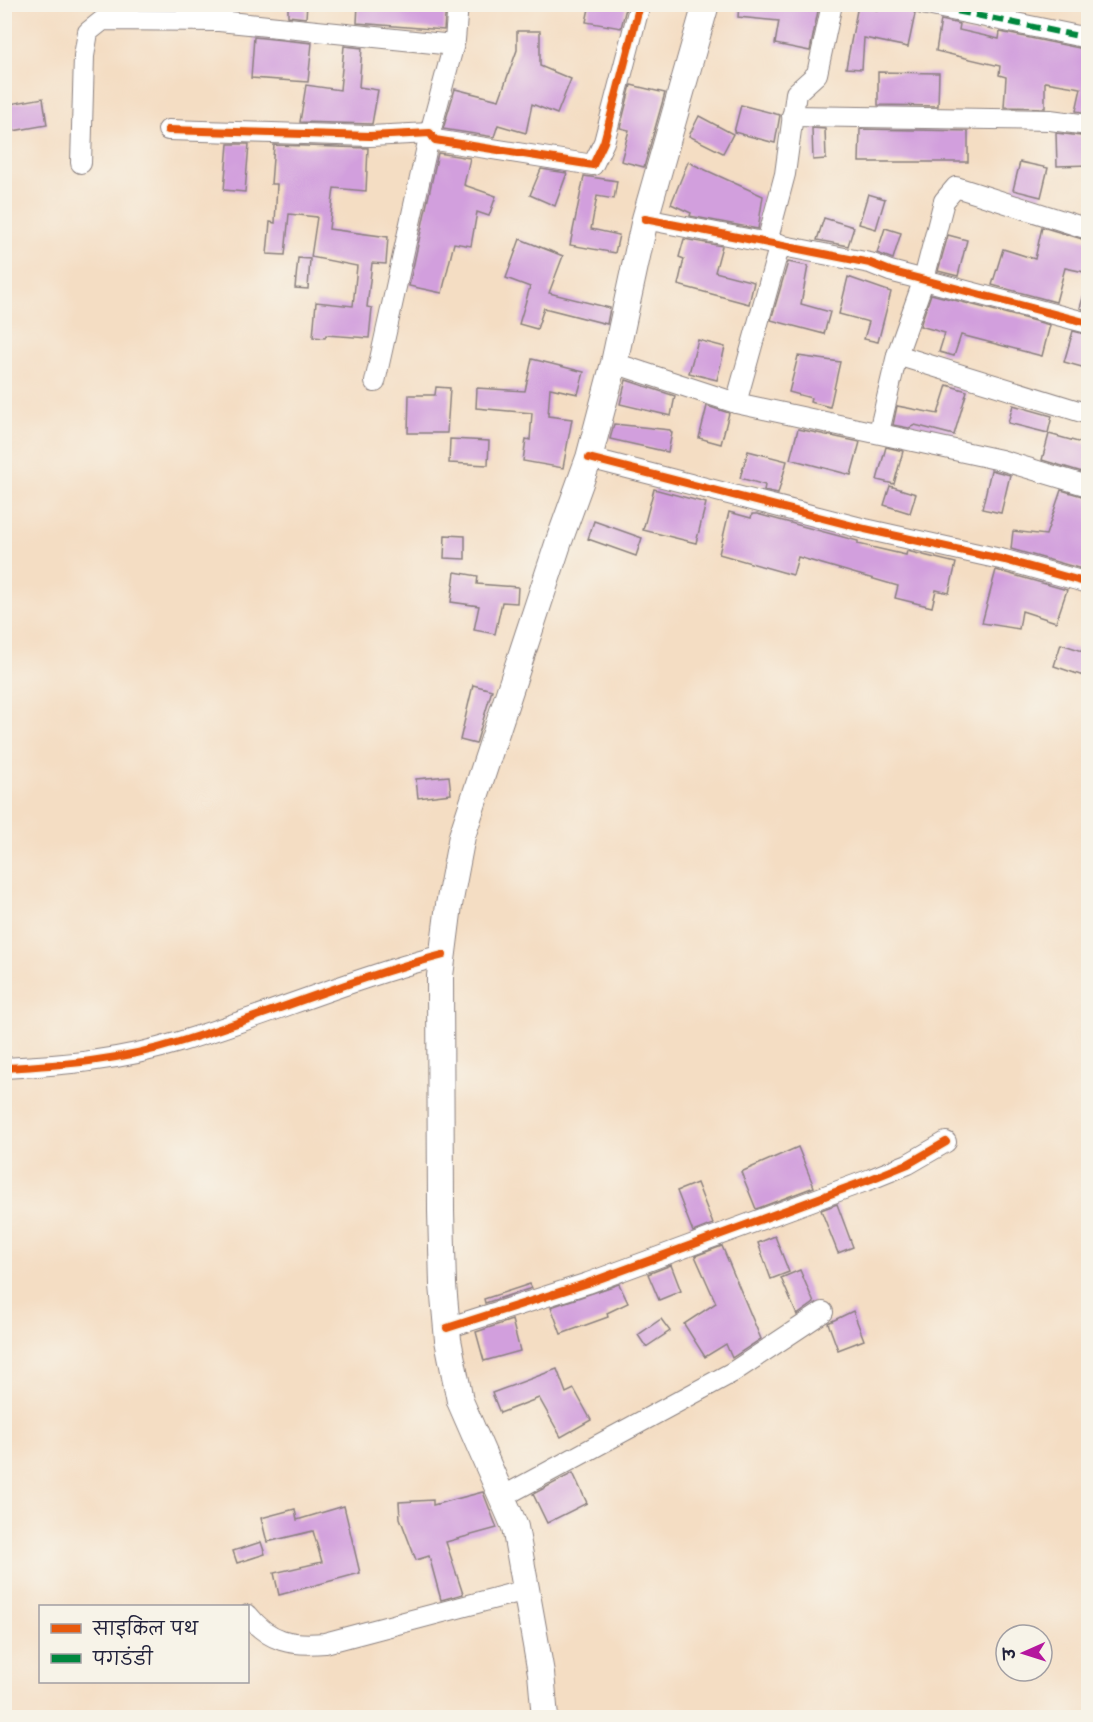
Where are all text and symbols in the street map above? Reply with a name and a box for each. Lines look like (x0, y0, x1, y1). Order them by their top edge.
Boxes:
legend (39, 1605, 249, 1683)
text: साइकिल पथ (92, 1615, 199, 1641)
north arrow (994, 1623, 1054, 1683)
text: पगडंडी (92, 1645, 153, 1671)
text: उ (999, 1647, 1020, 1662)

